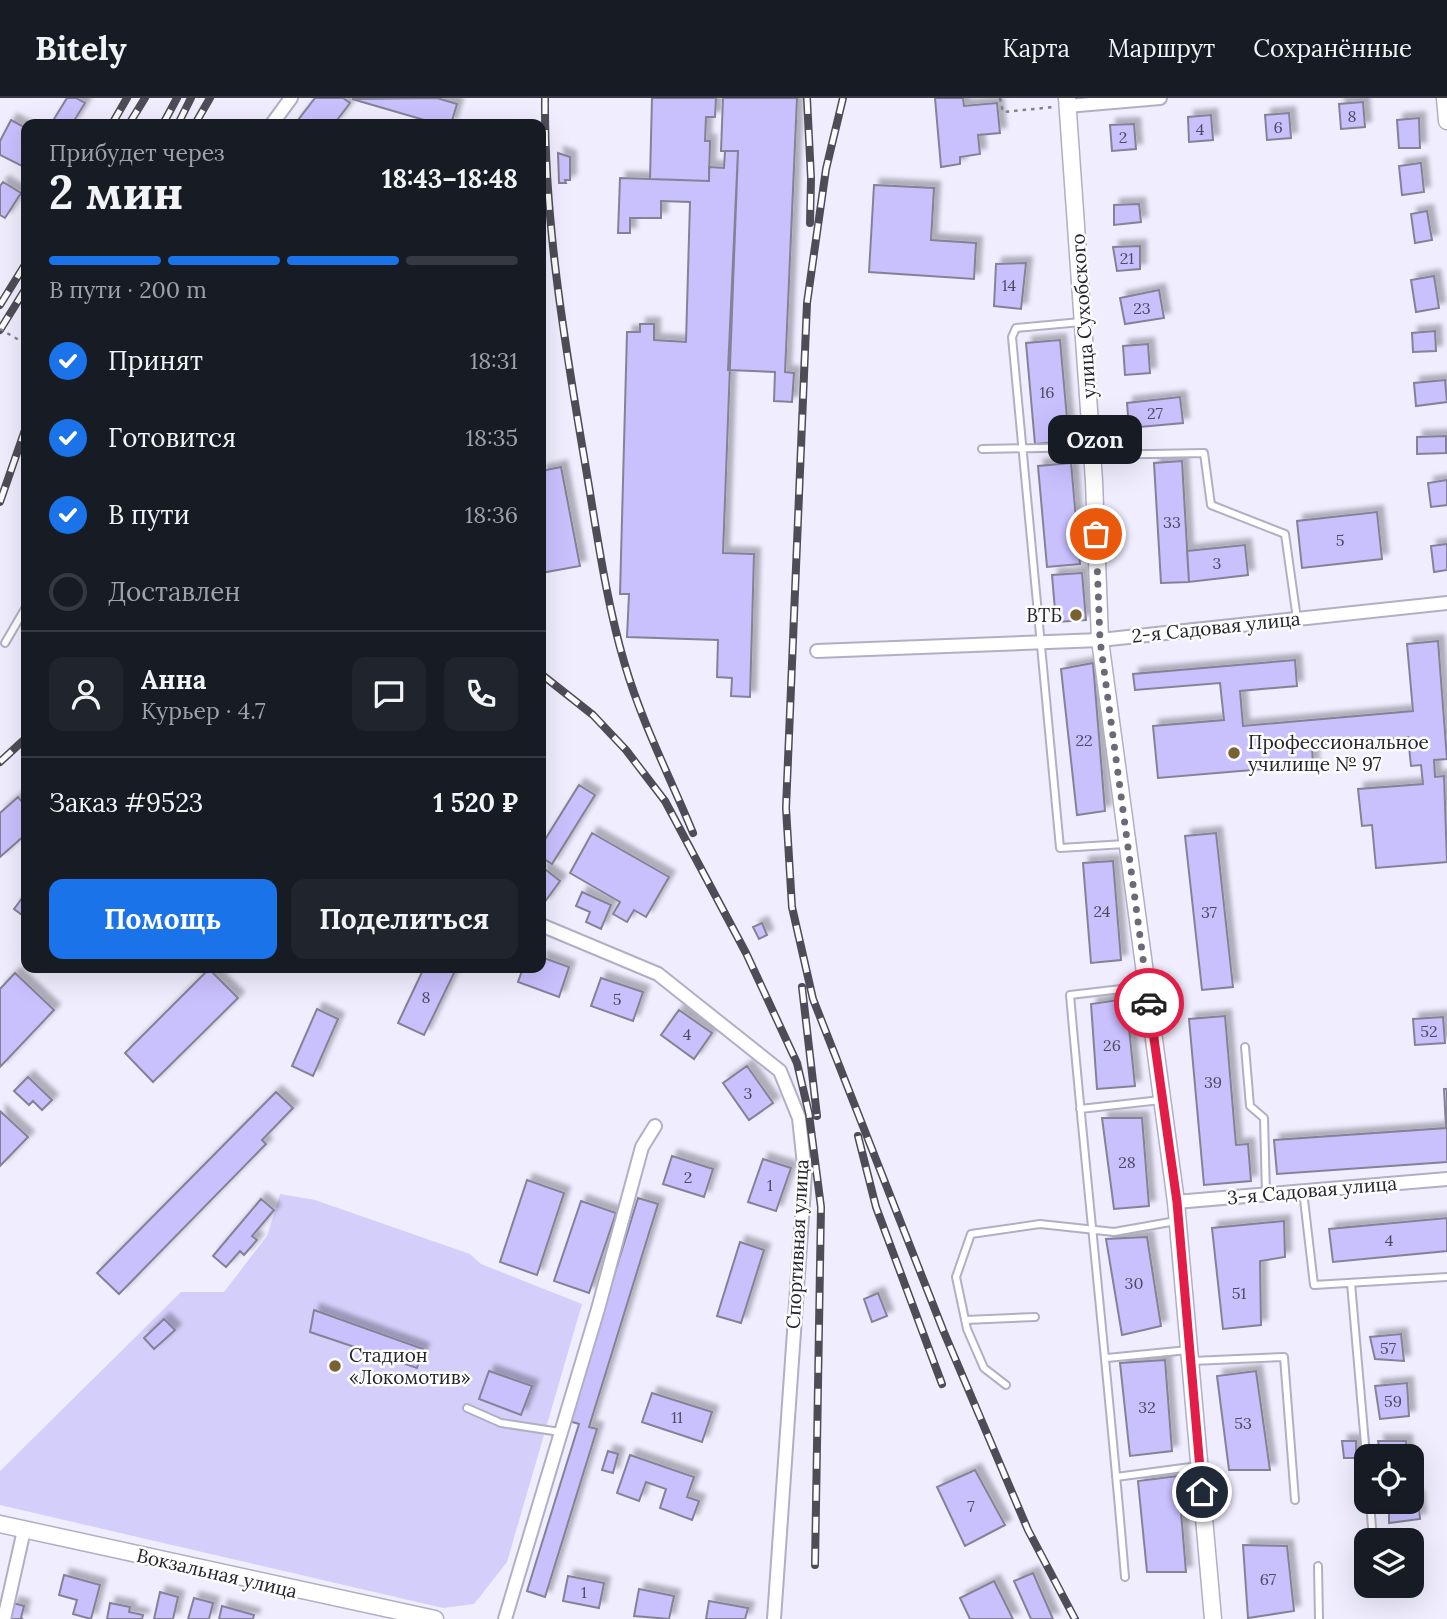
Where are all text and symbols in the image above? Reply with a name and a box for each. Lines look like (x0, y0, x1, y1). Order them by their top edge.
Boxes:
text: Bitely (35, 27, 127, 69)
text: Карта (1002, 33, 1070, 64)
text: Маршрут (1108, 33, 1215, 64)
text: Сохранённые (1253, 33, 1412, 64)
house number: 8 (1348, 106, 1357, 126)
house number: 6 (1273, 117, 1283, 137)
house number: 4 (1196, 119, 1205, 139)
house number: 2 (1119, 127, 1127, 147)
text: Прибудет через (49, 138, 225, 167)
text: 18:43–18:48 (382, 162, 518, 195)
text: 2 мин (49, 163, 183, 222)
street label: улица Сухобского (1065, 233, 1101, 399)
house number: 21 (1120, 248, 1134, 268)
text: В пути · 200 m (49, 275, 207, 304)
house number: 14 (1002, 275, 1017, 295)
house number: 23 (1133, 298, 1151, 318)
icon: check (49, 342, 87, 380)
text: Принят (108, 344, 203, 377)
text: 18:31 (470, 346, 518, 375)
house number: 16 (1039, 382, 1055, 402)
house number: 27 (1147, 403, 1164, 423)
callout: Ozon (1049, 415, 1143, 464)
icon: check (49, 419, 87, 457)
text: Готовится (108, 421, 236, 454)
text: 18:35 (466, 423, 518, 452)
text: Ozon (1066, 425, 1124, 454)
icon: check (49, 496, 87, 534)
text: В пути (108, 498, 190, 531)
text: 18:36 (465, 500, 518, 529)
pin (1066, 504, 1126, 564)
house number: 33 (1163, 512, 1181, 532)
icon: bag (1077, 515, 1115, 553)
house number: 5 (1336, 530, 1344, 550)
house number: 3 (1213, 553, 1222, 573)
text: Доставлен (108, 575, 241, 608)
place label: ВТБ (1026, 603, 1062, 627)
street label: 2-я Садовая улица (1130, 606, 1302, 648)
marker: ВТБ (1068, 607, 1084, 623)
button: person (49, 657, 123, 731)
button: chat (352, 657, 426, 731)
button: phone (444, 657, 518, 731)
text: Анна (141, 663, 207, 696)
text: Курьер · 4.7 (141, 696, 266, 725)
house number: 22 (1075, 730, 1093, 750)
place label: Профессиональное училище № 97 (1248, 730, 1429, 776)
marker: Профессиональное училище № 97 (1226, 745, 1242, 761)
text: Заказ #9523 (49, 786, 203, 819)
text: 1 520 ₽ (433, 786, 518, 819)
button: Помощь (49, 879, 277, 959)
button: Поделиться (291, 879, 518, 959)
house number: 24 (1094, 901, 1111, 921)
house number: 37 (1201, 902, 1218, 922)
courier (1114, 968, 1184, 1038)
icon: car (1130, 984, 1168, 1022)
house number: 8 (422, 987, 431, 1007)
house number: 5 (613, 989, 621, 1009)
house number: 52 (1420, 1021, 1438, 1041)
house number: 4 (683, 1024, 692, 1044)
house number: 26 (1103, 1035, 1121, 1055)
house number: 39 (1204, 1072, 1222, 1092)
house number: 3 (744, 1083, 753, 1103)
house number: 28 (1118, 1152, 1136, 1172)
street label: Спортивная улица (781, 1158, 813, 1330)
house number: 2 (684, 1167, 692, 1187)
street label: 3-я Садовая улица (1226, 1171, 1398, 1209)
house number: 1 (767, 1175, 773, 1195)
house number: 4 (1385, 1230, 1394, 1250)
house number: 30 (1125, 1273, 1143, 1293)
house number: 51 (1232, 1283, 1246, 1303)
house number: 57 (1380, 1338, 1397, 1358)
place label: Стадион «Локомотив» (349, 1343, 471, 1389)
marker: Стадион «Локомотив» (327, 1358, 343, 1374)
house number: 59 (1384, 1391, 1402, 1411)
house number: 32 (1138, 1397, 1156, 1417)
house number: 11 (671, 1407, 683, 1427)
house number: 53 (1234, 1413, 1252, 1433)
map controls (1354, 1444, 1424, 1598)
button: locate (1354, 1444, 1424, 1514)
pin (1172, 1462, 1232, 1522)
icon: home (1183, 1473, 1221, 1511)
house number: 7 (967, 1496, 975, 1516)
button: layers (1354, 1528, 1424, 1598)
street label: Вокзальная улица (134, 1543, 300, 1603)
house number: 67 (1260, 1569, 1277, 1589)
house number: 1 (581, 1582, 587, 1602)

